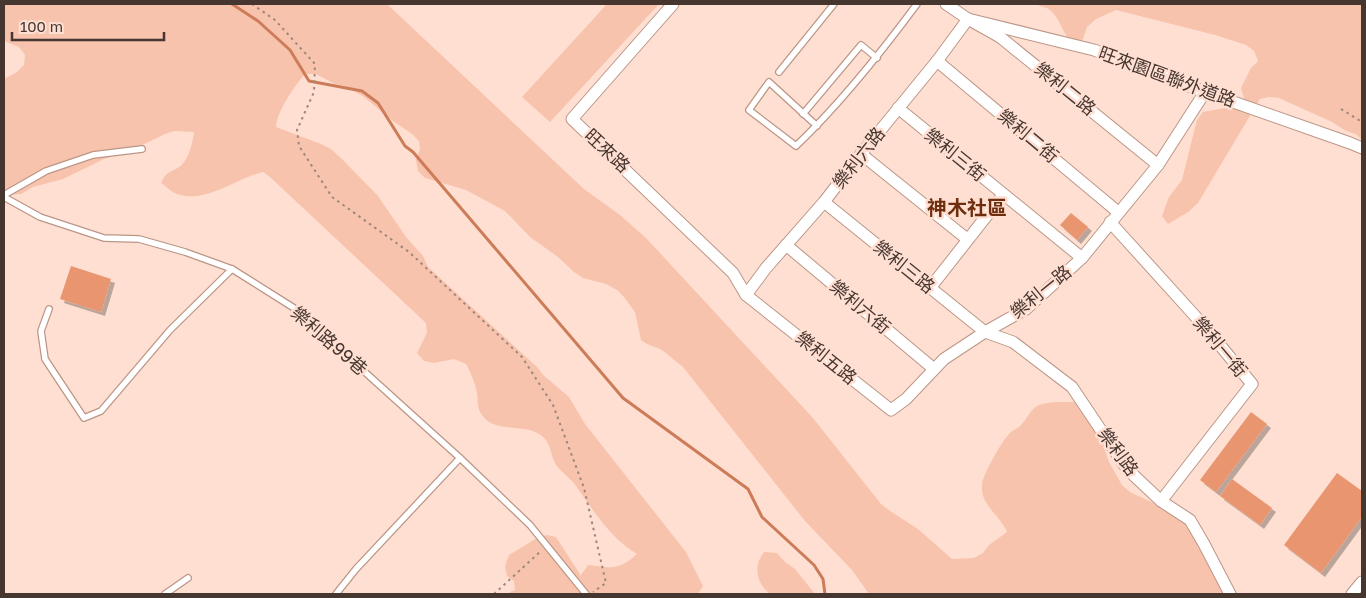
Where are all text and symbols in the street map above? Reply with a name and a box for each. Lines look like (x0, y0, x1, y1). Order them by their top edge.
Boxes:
scale bar (12, 10, 165, 42)
text: 100 m (20, 17, 63, 35)
street label: 旺來園區聯外道路 (1096, 41, 1239, 111)
street label: 樂利二路 (1031, 57, 1101, 119)
street label: 樂利二街 (994, 104, 1063, 167)
street label: 樂利六路 (827, 122, 889, 193)
street label: 樂利三街 (921, 123, 991, 185)
street label: 旺來路 (580, 124, 635, 177)
district label: 神木社區 (927, 195, 1007, 219)
street label: 樂利三路 (870, 235, 940, 297)
street label: 樂利一路 (1005, 260, 1075, 322)
street label: 樂利六街 (826, 275, 895, 338)
street label: 樂利路99巷 (287, 301, 372, 379)
street label: 樂利一街 (1189, 312, 1252, 381)
street label: 樂利五路 (792, 326, 862, 388)
street label: 樂利路 (1094, 423, 1144, 480)

